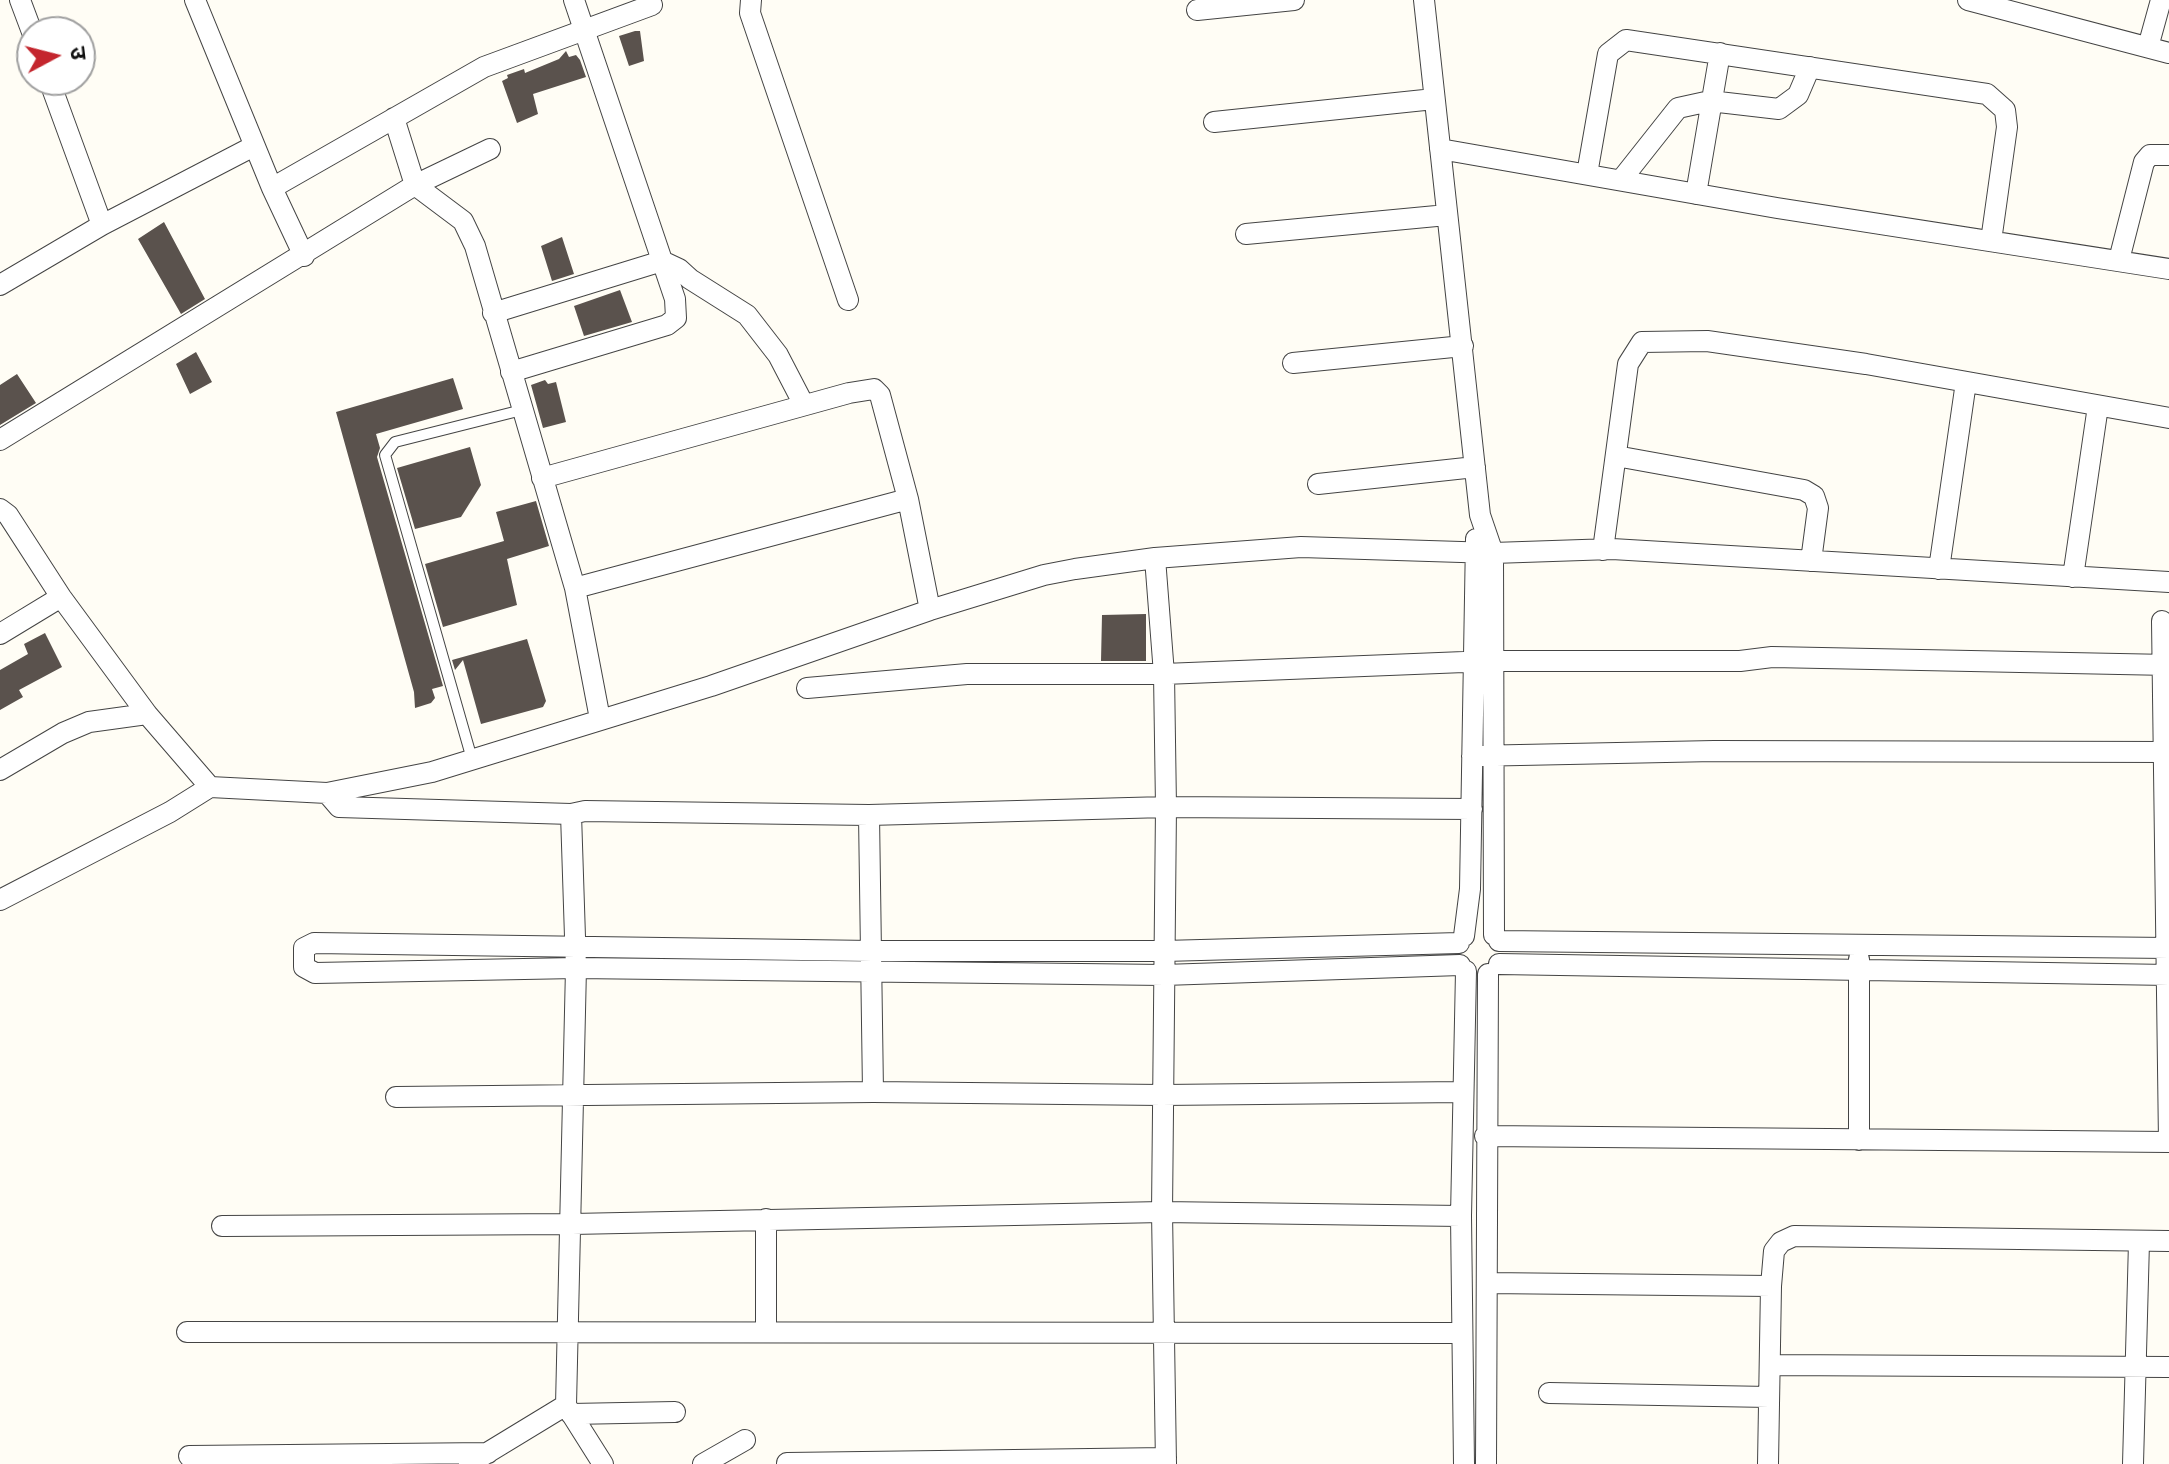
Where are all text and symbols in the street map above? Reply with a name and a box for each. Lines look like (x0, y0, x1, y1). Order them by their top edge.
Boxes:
north arrow (16, 16, 96, 96)
text: उ (64, 45, 93, 61)

